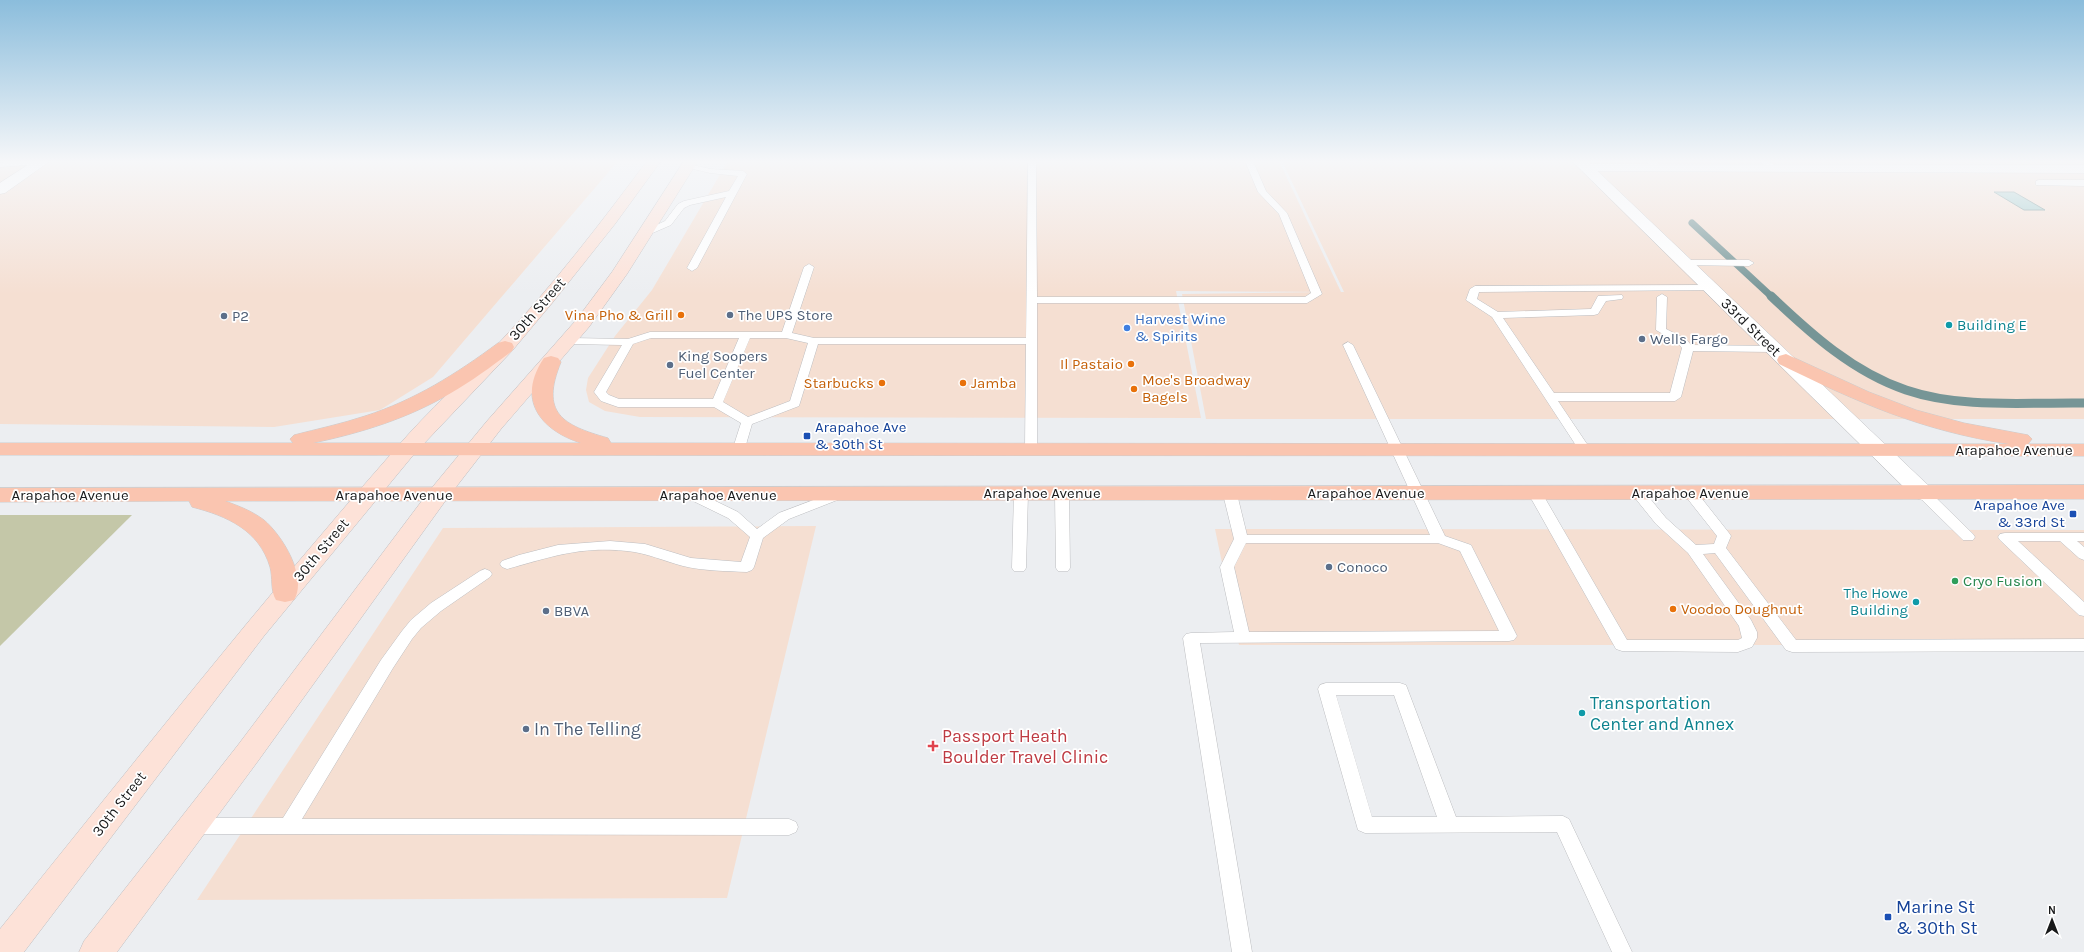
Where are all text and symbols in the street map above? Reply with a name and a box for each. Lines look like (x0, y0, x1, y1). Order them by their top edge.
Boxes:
street label: 30th Street (505, 274, 569, 344)
street label: 33rd Street (1717, 294, 1785, 360)
place label: Vina Pho & Grill (565, 306, 673, 324)
place label: The UPS Store (738, 306, 833, 324)
place label: P2 (232, 307, 249, 325)
marker: Vina Pho & Grill (676, 310, 686, 320)
marker: The UPS Store (725, 310, 735, 320)
place label: Harvest Wine & Spirits (1135, 310, 1226, 345)
marker: P2 (219, 311, 229, 321)
place label: Building E (1957, 316, 2027, 334)
marker: Building E (1944, 320, 1954, 330)
marker: Harvest Wine & Spirits (1122, 323, 1132, 333)
place label: Wells Fargo (1650, 330, 1728, 348)
marker: Wells Fargo (1637, 334, 1647, 344)
place label: King Soopers Fuel Center (678, 347, 768, 382)
place label: Il Pastaio (1060, 355, 1123, 373)
marker: Il Pastaio (1126, 359, 1136, 369)
marker: King Soopers Fuel Center (665, 360, 675, 370)
place label: Moe's Broadway Bagels (1142, 371, 1250, 406)
place label: Starbucks (804, 374, 874, 392)
place label: Jamba (971, 374, 1017, 392)
marker: Starbucks (877, 378, 887, 388)
marker: Jamba (958, 378, 968, 388)
marker: Moe's Broadway Bagels (1129, 384, 1139, 394)
place label: Arapahoe Ave & 30th St (815, 418, 906, 453)
marker: Arapahoe Ave & 30th St (802, 431, 812, 441)
street label: Arapahoe Avenue (1955, 441, 2073, 459)
street label: Arapahoe Avenue (983, 484, 1101, 502)
street label: Arapahoe Avenue (1307, 484, 1425, 502)
street label: Arapahoe Avenue (1631, 484, 1749, 502)
street label: Arapahoe Avenue (11, 486, 129, 504)
street label: Arapahoe Avenue (335, 486, 453, 504)
street label: Arapahoe Avenue (659, 486, 777, 504)
place label: Arapahoe Ave & 33rd St (1974, 496, 2065, 531)
marker: Arapahoe Ave & 33rd St (2068, 509, 2078, 519)
street label: 30th Street (289, 514, 353, 585)
place label: Conoco (1337, 558, 1388, 576)
marker: Conoco (1324, 562, 1334, 572)
place label: Cryo Fusion (1963, 572, 2043, 590)
marker: Cryo Fusion (1950, 576, 1960, 586)
place label: The Howe Building (1843, 584, 1909, 619)
marker: The Howe Building (1911, 597, 1921, 607)
place label: Voodoo Doughnut (1681, 600, 1803, 618)
place label: BBVA (554, 602, 590, 620)
marker: Voodoo Doughnut (1668, 604, 1678, 614)
marker: BBVA (541, 606, 551, 616)
place label: Transportation Center and Annex (1590, 692, 1734, 735)
marker: Transportation Center and Annex (1577, 708, 1587, 718)
place label: In The Telling (534, 718, 641, 740)
marker: In The Telling (521, 724, 531, 734)
place label: Passport Heath Boulder Travel Clinic (942, 725, 1108, 768)
marker: Passport Heath Boulder Travel Clinic (927, 740, 939, 752)
street label: 30th Street (88, 768, 150, 840)
place label: Marine St & 30th St (1896, 896, 1978, 939)
north arrow (2032, 900, 2072, 940)
text: N (2048, 904, 2056, 917)
marker: Marine St & 30th St (1883, 912, 1893, 922)

